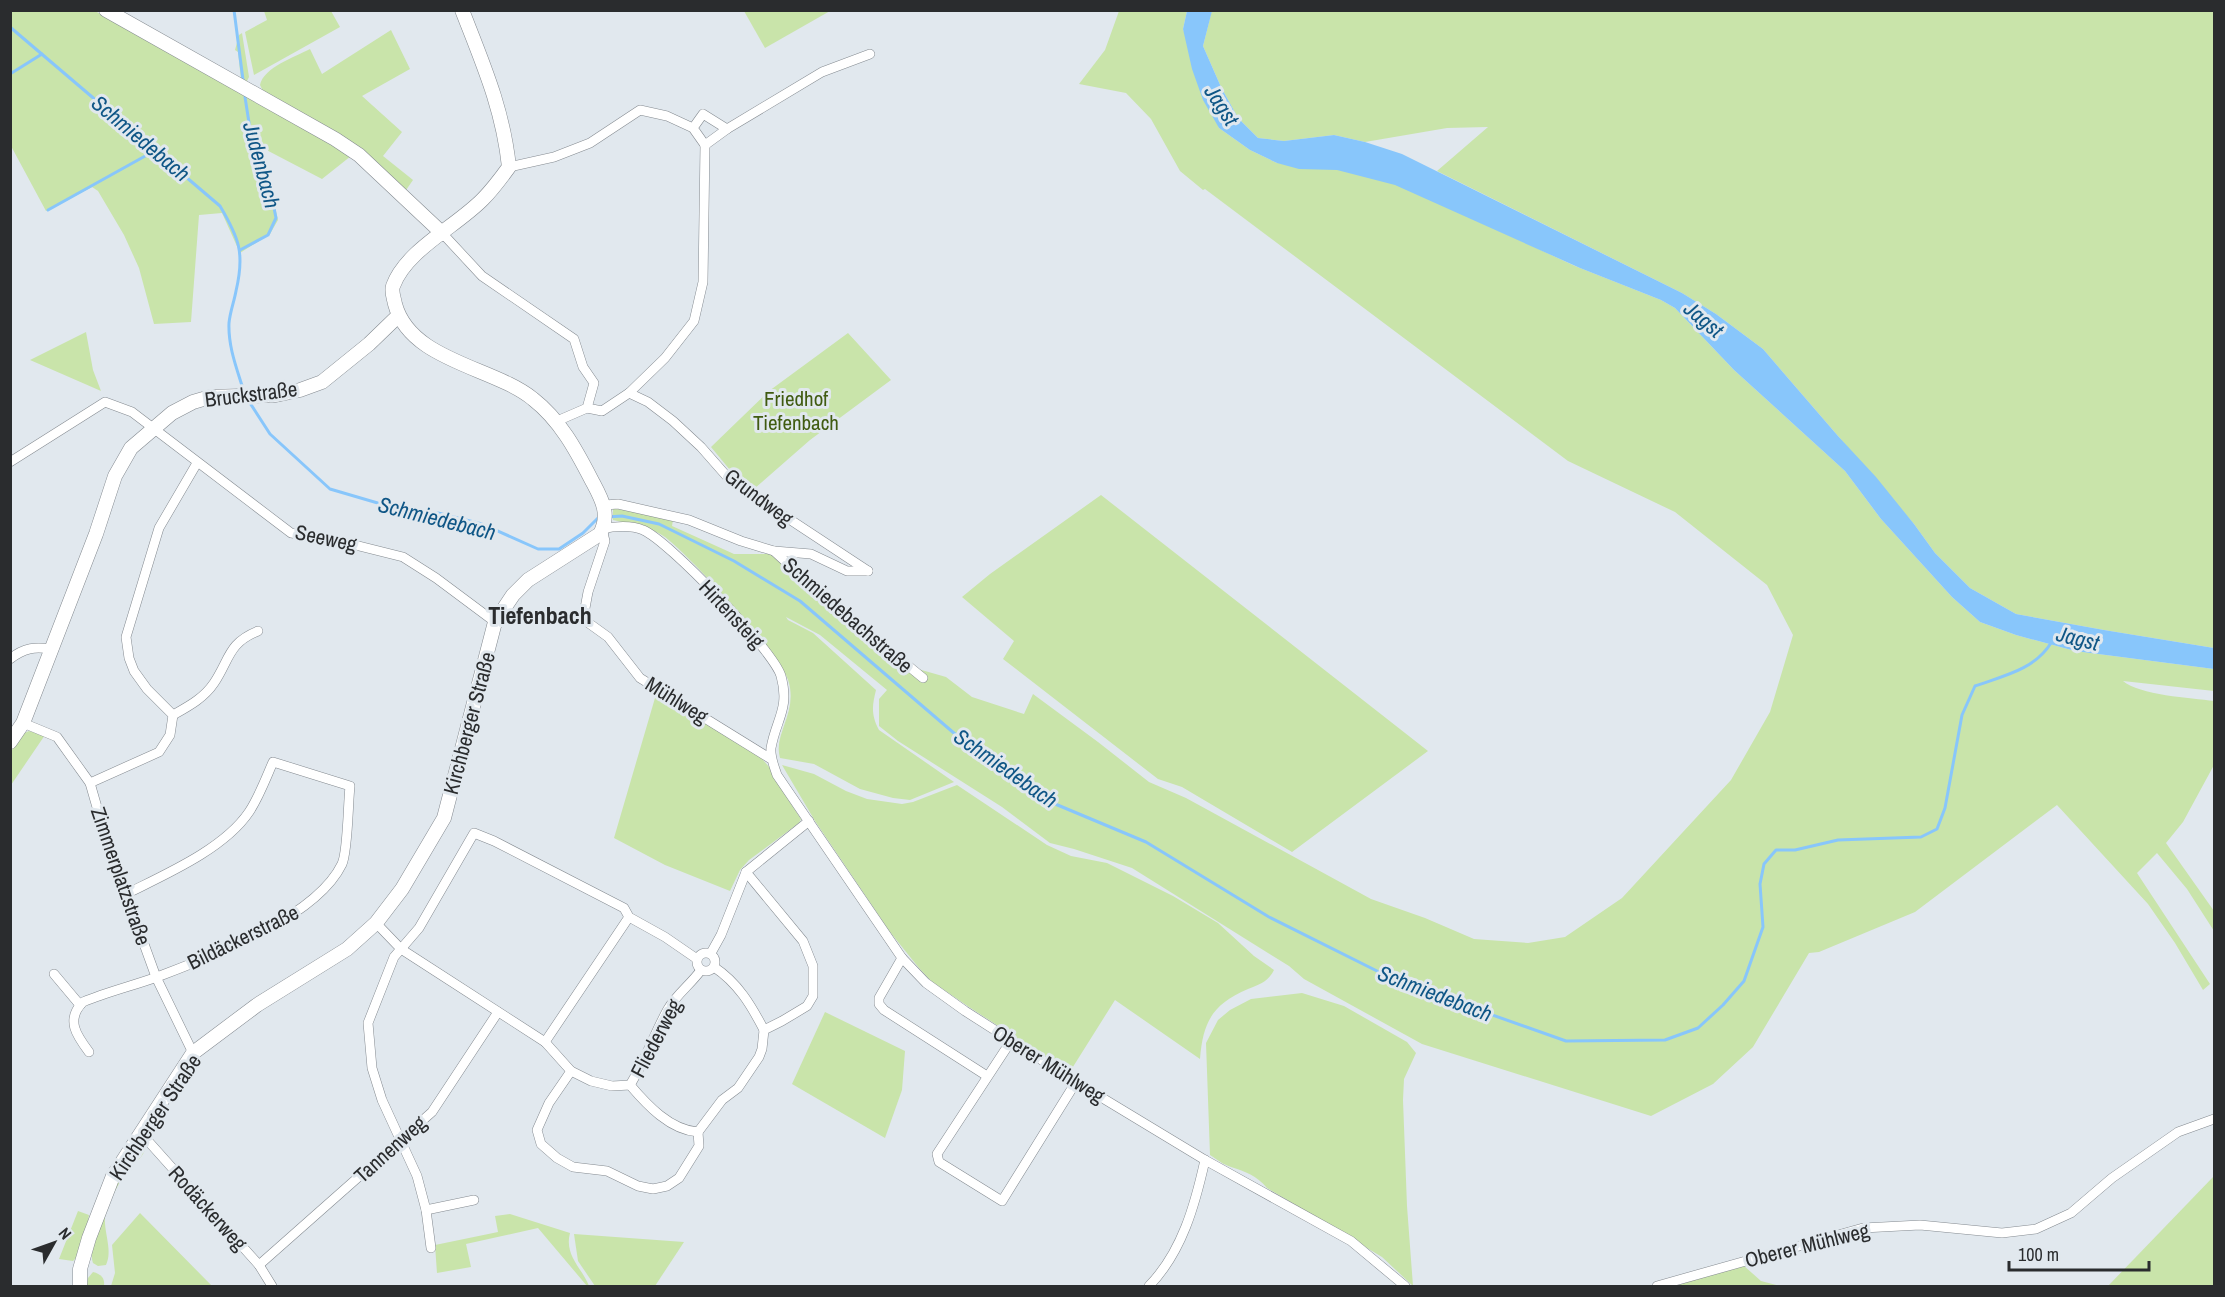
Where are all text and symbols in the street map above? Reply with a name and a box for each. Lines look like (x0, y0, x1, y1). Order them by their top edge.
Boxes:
water label: Jagst (1197, 78, 1247, 132)
water label: Schmiedebach (85, 88, 197, 188)
water label: Judenbach (236, 118, 288, 212)
water label: Jagst (1677, 293, 1731, 345)
street label: Bruckstraße (203, 374, 299, 414)
park label: Friedhof Tiefenbach (753, 384, 839, 437)
street label: Grundweg (719, 462, 800, 533)
water label: Schmiedebach (375, 489, 499, 547)
street label: Seeweg (293, 517, 360, 559)
street label: Schmiedebachstraße (777, 550, 919, 680)
street label: Hirtensteig (693, 573, 772, 655)
district label: Tiefenbach (488, 599, 592, 631)
water label: Jagst (2052, 618, 2104, 658)
street label: Kirchberger Straße (436, 649, 502, 797)
street label: Mühlweg (640, 669, 714, 731)
water label: Schmiedebach (948, 721, 1064, 815)
street label: Zimmerplatzstraße (84, 803, 158, 949)
street label: Bildäckerstraße (182, 898, 304, 976)
water label: Schmiedebach (1373, 957, 1497, 1029)
street label: Fliederweg (623, 993, 689, 1082)
street label: Oberer Mühlweg (987, 1018, 1111, 1110)
street label: Kirchberger Straße (102, 1048, 208, 1186)
street label: Tannenweg (347, 1108, 433, 1189)
street label: Rodäckerweg (162, 1159, 254, 1257)
north arrow (24, 1213, 84, 1273)
street label: Oberer Mühlweg (1742, 1215, 1873, 1274)
text: N (54, 1223, 77, 1244)
scale bar (2009, 1234, 2148, 1272)
text: 100 m (2018, 1242, 2059, 1267)

